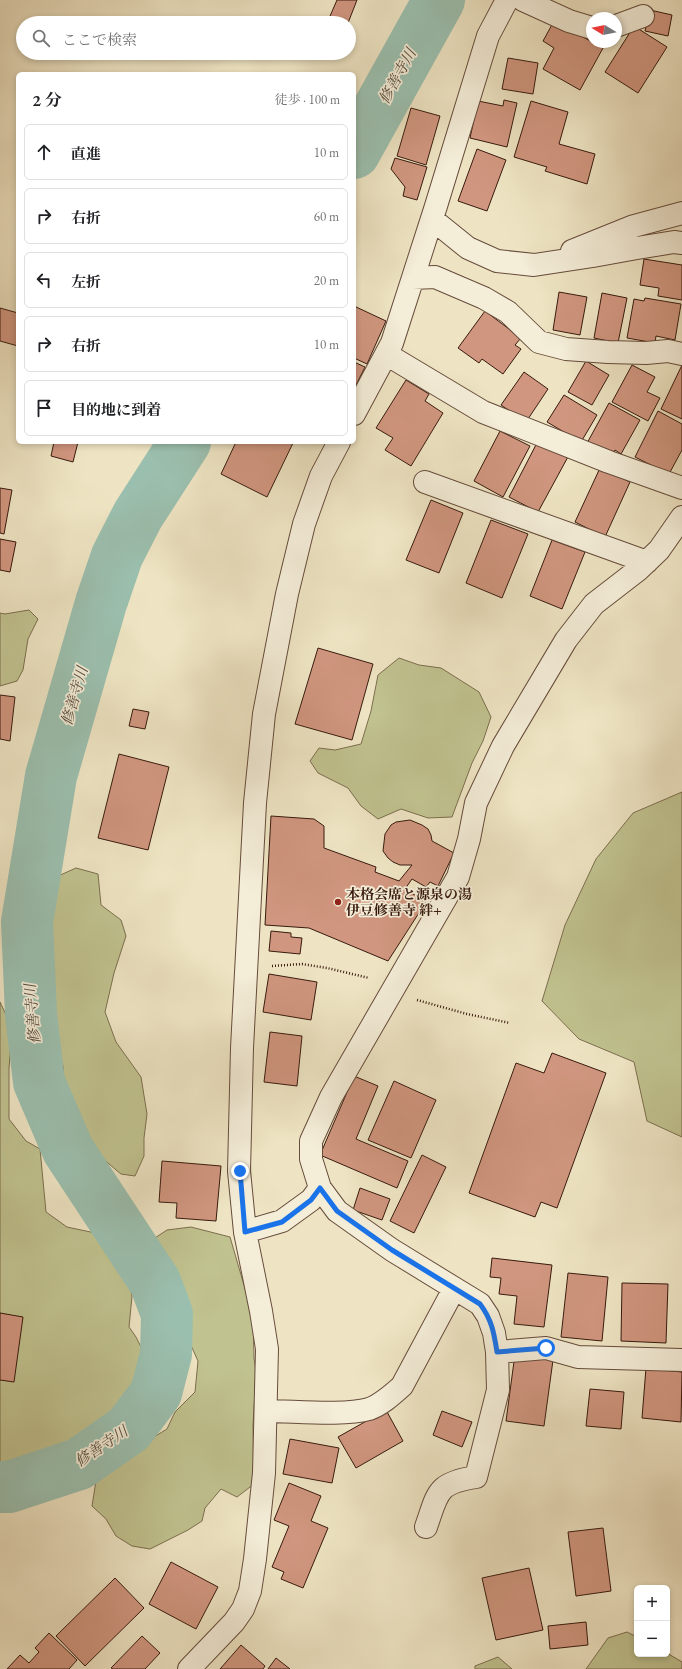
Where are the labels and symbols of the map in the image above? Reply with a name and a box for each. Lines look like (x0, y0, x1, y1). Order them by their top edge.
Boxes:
north arrow (586, 12, 622, 48)
water label: 修善寺川 (374, 43, 421, 107)
water label: 修善寺川 (57, 663, 92, 727)
place label: 本格会席と源泉の湯 伊豆修善寺 絆+ (346, 885, 472, 919)
marker: 本格会席と源泉の湯 伊豆修善寺 絆+ (333, 897, 343, 907)
water label: 修善寺川 (20, 981, 44, 1045)
route end (231, 1162, 249, 1180)
route start (537, 1339, 555, 1357)
water label: 修善寺川 (71, 1420, 133, 1471)

